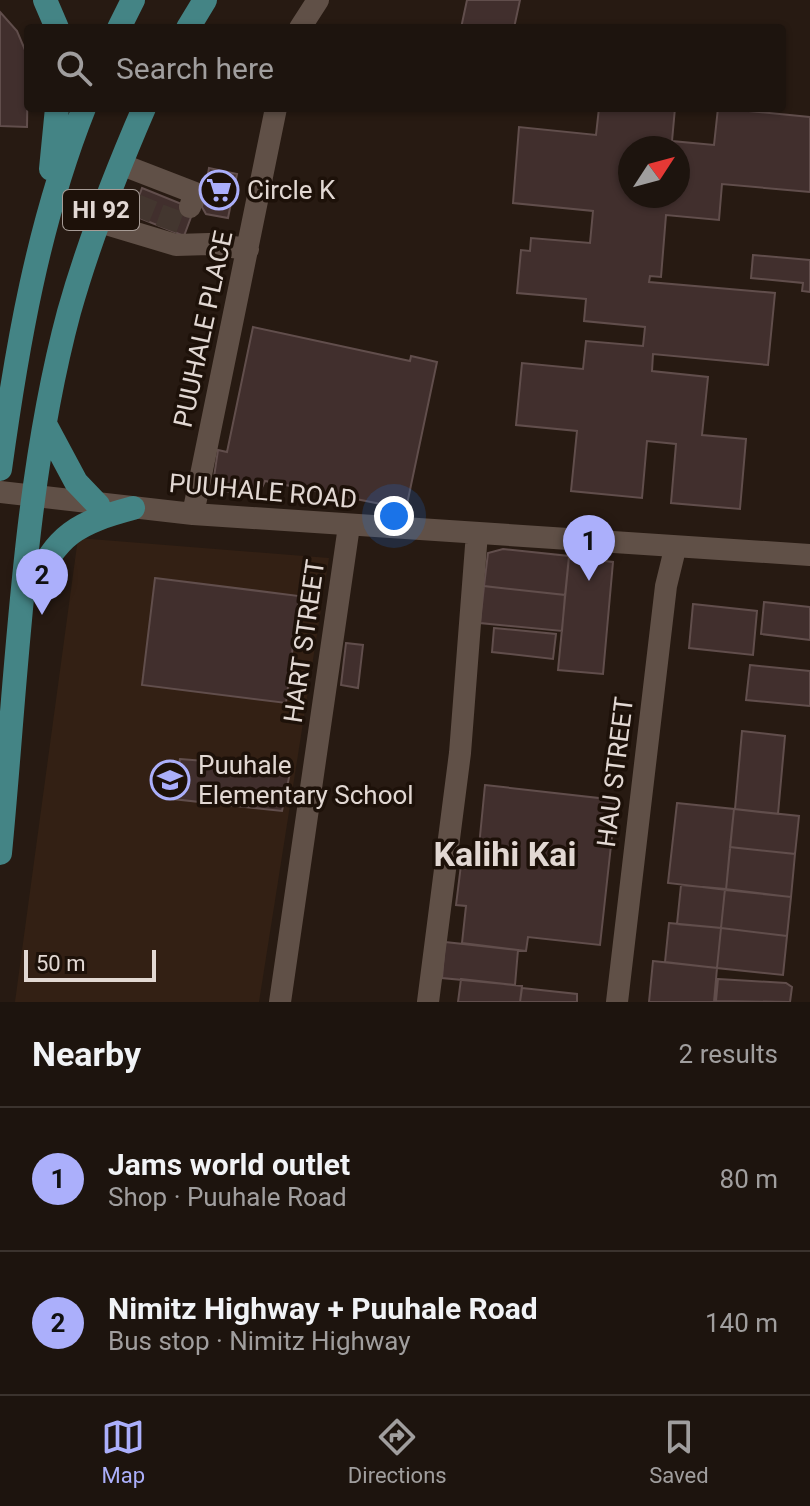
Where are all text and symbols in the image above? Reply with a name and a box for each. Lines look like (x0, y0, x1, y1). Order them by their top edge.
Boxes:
search box (24, 24, 786, 112)
icon: search (52, 46, 96, 90)
text: Search here (116, 51, 274, 86)
north arrow (618, 136, 690, 208)
supermarket icon: Circle K (198, 169, 240, 211)
place label: Circle K (247, 175, 336, 205)
road number: HI 92 (63, 190, 139, 230)
street label: PUUHALE PLACE (168, 228, 238, 430)
street label: PUUHALE ROAD (168, 468, 358, 514)
your location (374, 496, 414, 536)
pin: 1 (563, 515, 615, 581)
pin: 2 (16, 549, 68, 615)
street label: HART STREET (278, 557, 330, 725)
street label: HAU STREET (591, 695, 639, 849)
place label: Puuhale Elementary School (198, 750, 414, 810)
school or university icon: Puuhale Elementary School (149, 759, 191, 801)
district label: Kalihi Kai (433, 834, 577, 874)
scale bar (24, 946, 156, 982)
text: 50 m (36, 951, 85, 976)
text: Nearby (32, 1034, 141, 1074)
text: 2 results (679, 1039, 778, 1069)
text: Jams world outlet (108, 1147, 350, 1182)
text: 1 (51, 1164, 65, 1194)
text: 80 m (720, 1164, 778, 1194)
text: Shop · Puuhale Road (108, 1182, 347, 1212)
text: Nimitz Highway + Puuhale Road (108, 1291, 538, 1326)
text: 2 (51, 1308, 65, 1338)
text: 140 m (705, 1308, 778, 1338)
text: Bus stop · Nimitz Highway (108, 1326, 411, 1356)
tab: Map (101, 1415, 145, 1488)
tab: Directions (348, 1415, 447, 1488)
tab: Saved (649, 1415, 709, 1488)

